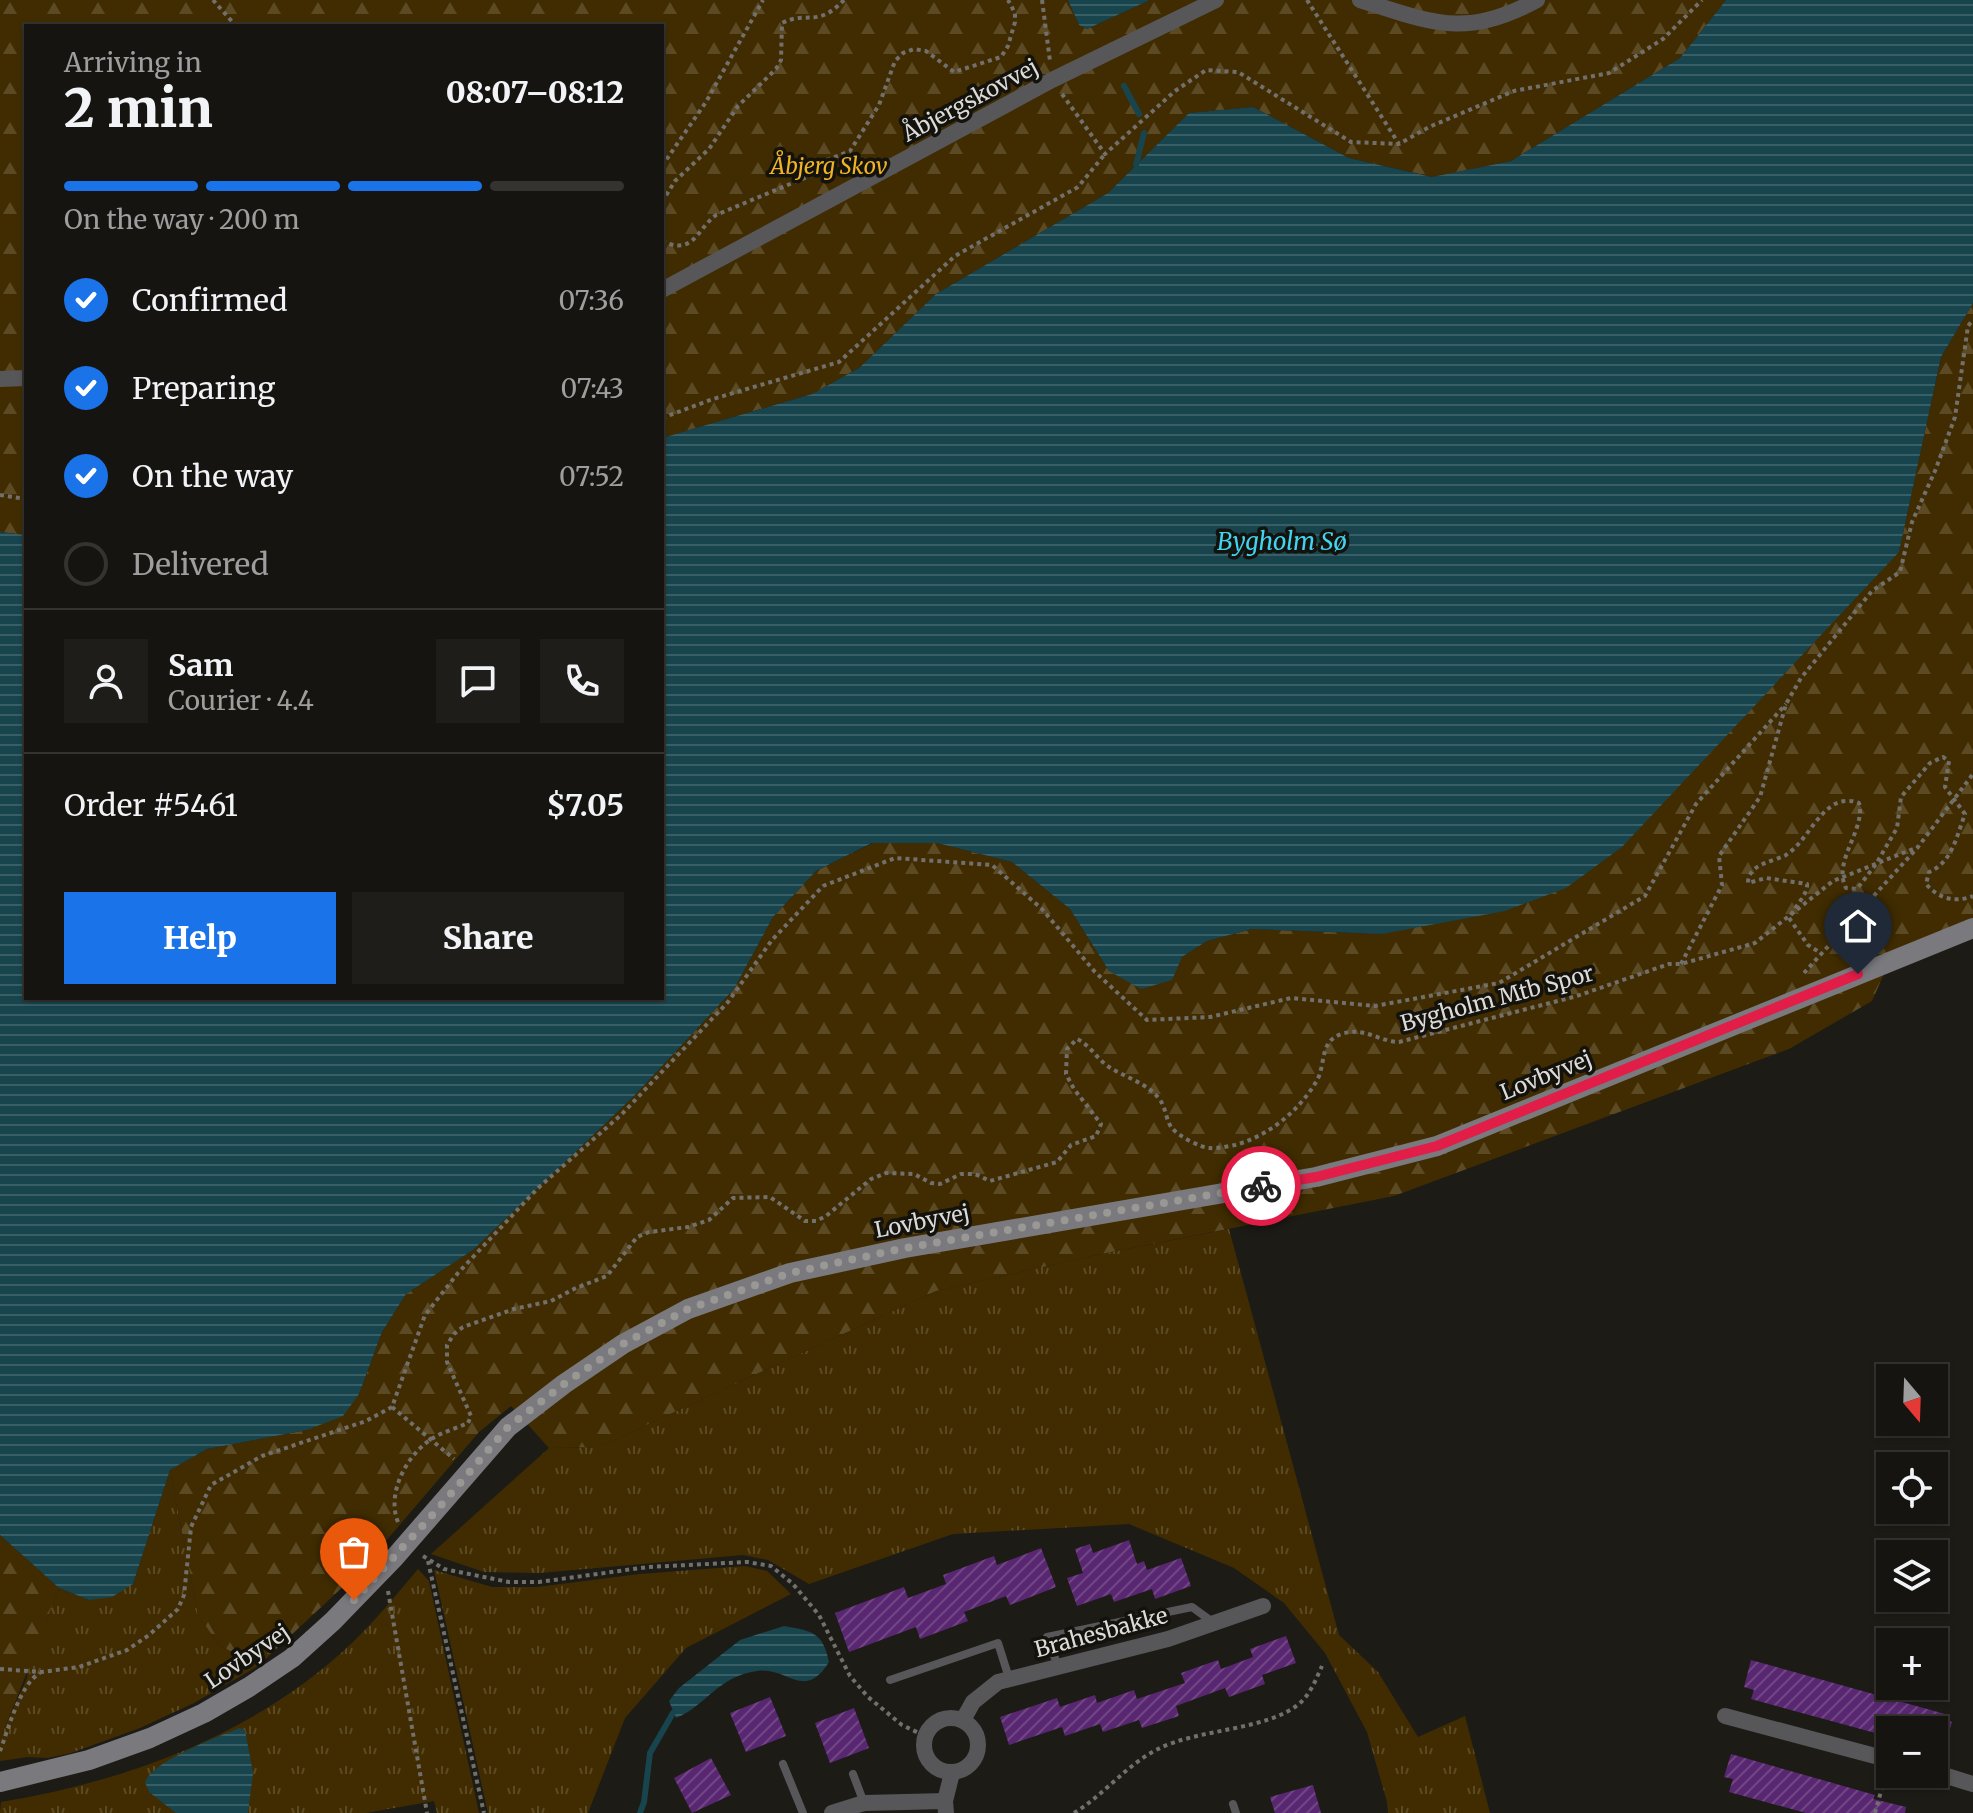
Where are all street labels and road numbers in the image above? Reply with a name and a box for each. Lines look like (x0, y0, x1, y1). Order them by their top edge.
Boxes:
street label: Åbjergskovvej (895, 51, 1043, 148)
street label: Bygholm Mtb Spor (1397, 959, 1597, 1037)
street label: Lovbyvej (1496, 1044, 1596, 1106)
street label: Lovbyvej (872, 1198, 972, 1244)
street label: Brahesbakke (1031, 1601, 1171, 1663)
street label: Lovbyvej (199, 1617, 295, 1695)

